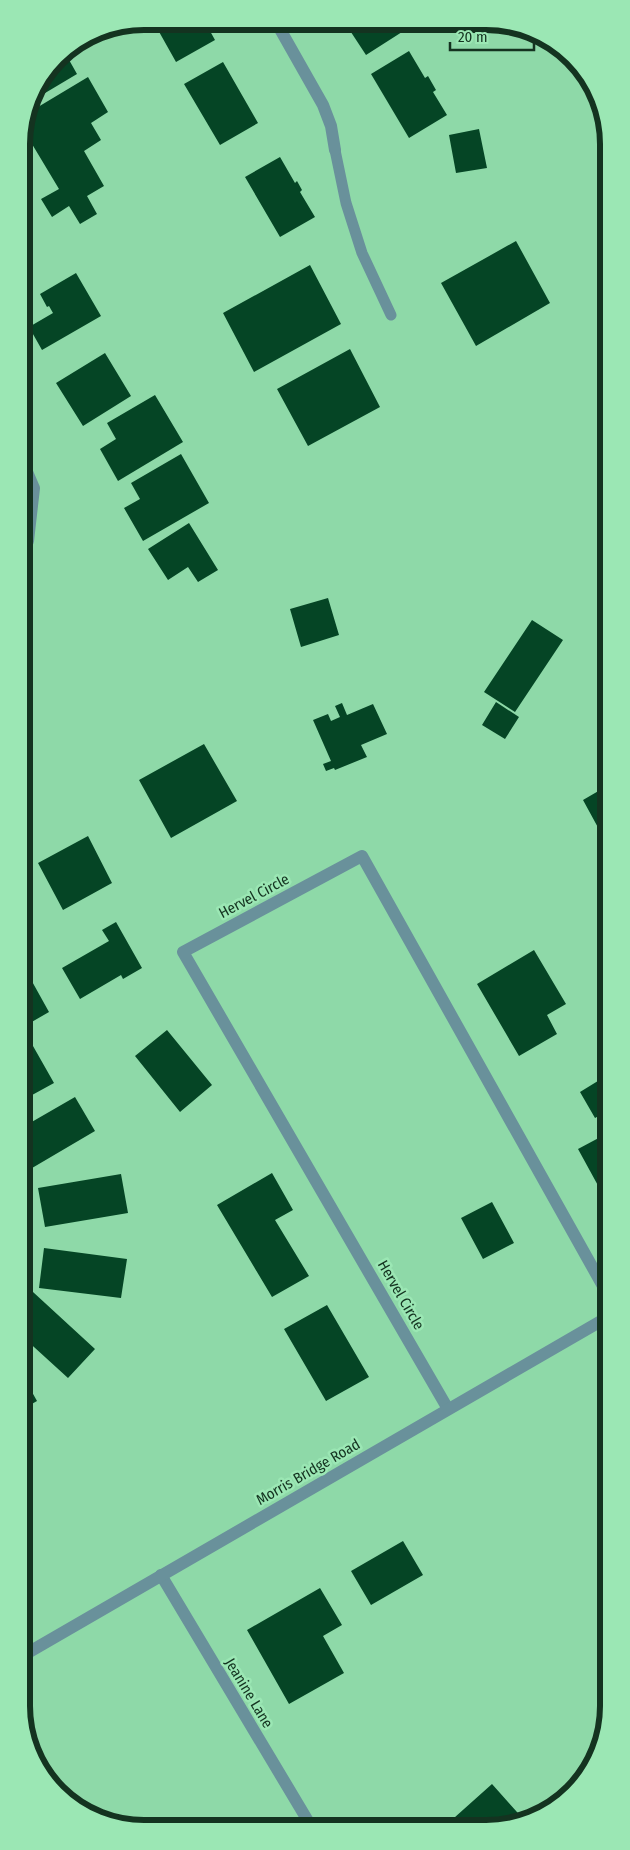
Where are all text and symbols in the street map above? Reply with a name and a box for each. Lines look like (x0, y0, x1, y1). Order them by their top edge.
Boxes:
scale bar (450, 20, 534, 52)
text: 20 m (458, 28, 488, 46)
street label: Hervel Circle (216, 870, 292, 922)
street label: Hervel Circle (374, 1257, 428, 1333)
street label: Morris Bridge Road (253, 1435, 363, 1509)
street label: Jeanine Lane (221, 1655, 277, 1731)

